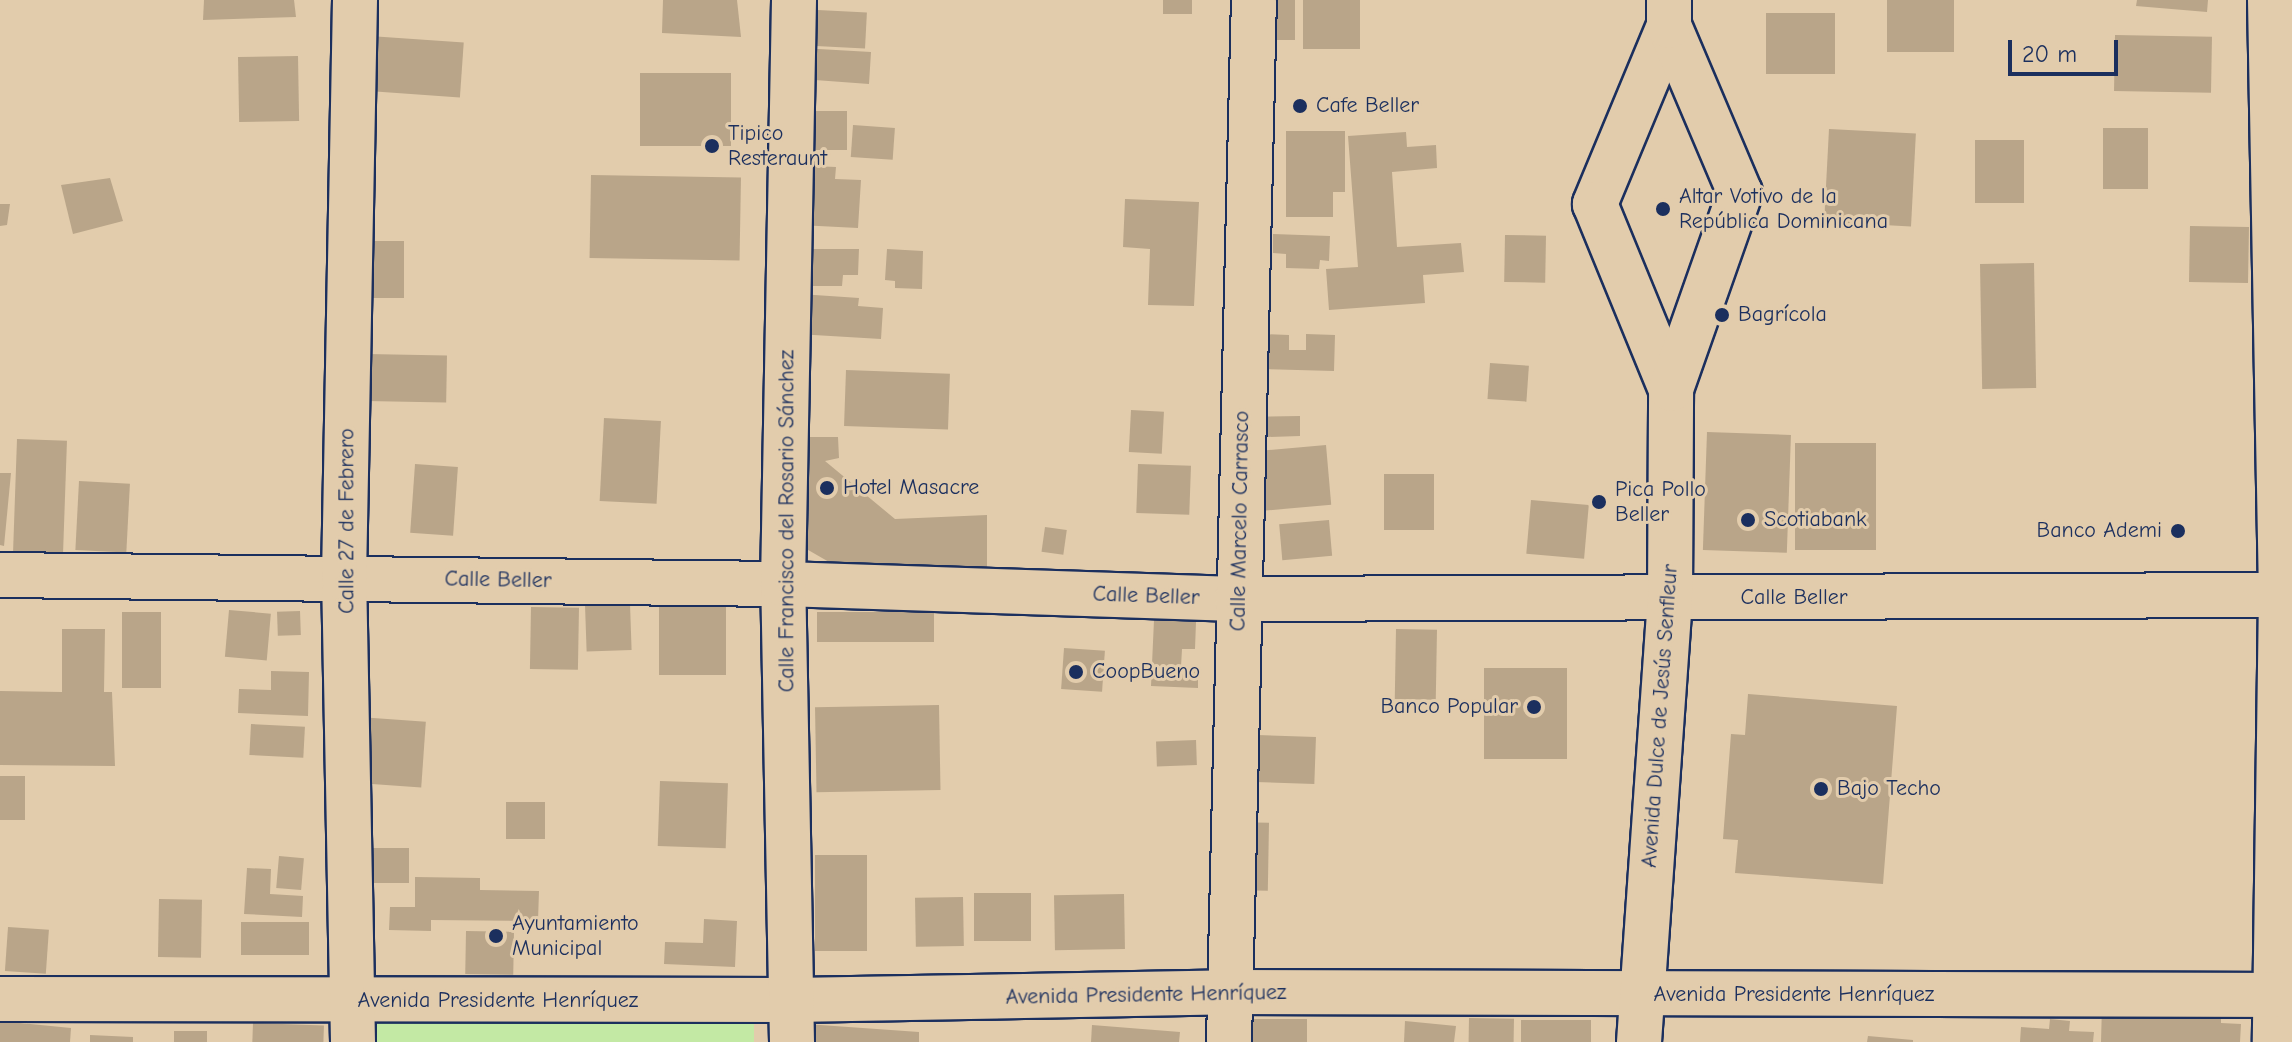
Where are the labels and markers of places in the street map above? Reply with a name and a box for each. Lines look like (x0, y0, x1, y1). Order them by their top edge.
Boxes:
place label: Cafe Beller (1316, 93, 1419, 119)
marker: Cafe Beller (1291, 97, 1309, 115)
place label: Tipico Resteraunt (728, 120, 827, 172)
marker: Tipico Resteraunt (703, 137, 721, 155)
place label: Altar Votivo de la República Dominicana (1679, 183, 1888, 234)
marker: Altar Votivo de la República Dominicana (1654, 200, 1672, 218)
place label: Bagrícola (1738, 302, 1827, 328)
marker: Bagrícola (1713, 306, 1731, 324)
place label: Hotel Masacre (843, 475, 979, 501)
place label: Pica Pollo Beller (1615, 476, 1706, 528)
marker: Hotel Masacre (818, 479, 836, 497)
marker: Pica Pollo Beller (1590, 493, 1608, 511)
place label: Scotiabank (1764, 507, 1867, 533)
marker: Scotiabank (1739, 511, 1757, 529)
place label: Banco Ademi (2037, 518, 2162, 544)
marker: Banco Ademi (2169, 522, 2187, 540)
place label: CoopBueno (1092, 659, 1200, 685)
marker: CoopBueno (1067, 663, 1085, 681)
place label: Banco Popular (1380, 694, 1518, 720)
marker: Banco Popular (1525, 698, 1543, 716)
place label: Bajo Techo (1837, 776, 1941, 802)
marker: Bajo Techo (1812, 780, 1830, 798)
place label: Ayuntamiento Municipal (512, 910, 639, 962)
marker: Ayuntamiento Municipal (487, 927, 505, 945)

